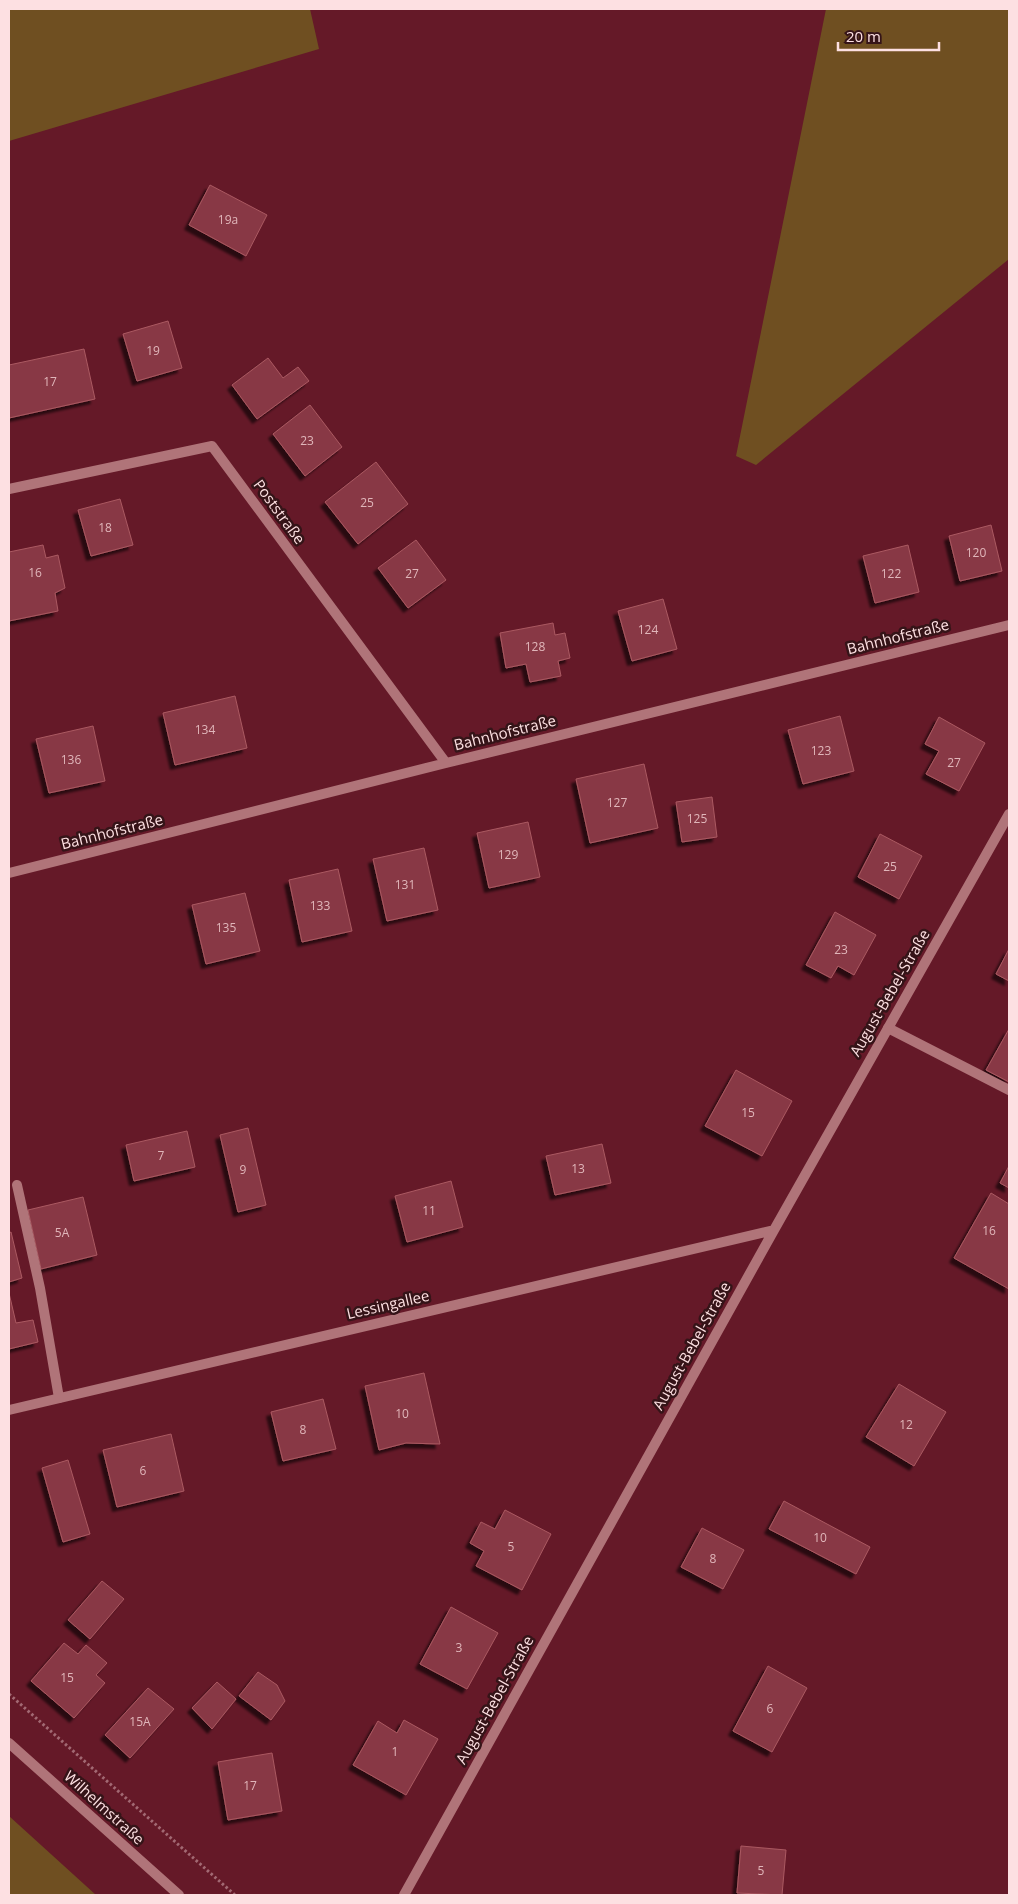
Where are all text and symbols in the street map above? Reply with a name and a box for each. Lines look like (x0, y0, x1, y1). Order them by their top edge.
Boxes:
scale bar (838, 20, 939, 52)
text: 20 m (846, 26, 881, 46)
house number: 19a (218, 211, 238, 228)
house number: 19 (146, 342, 160, 359)
house number: 17 (43, 373, 57, 390)
house number: 23 (300, 432, 314, 449)
street label: Poststraße (250, 475, 310, 548)
house number: 25 (360, 494, 374, 511)
house number: 18 (98, 519, 112, 536)
house number: 120 (966, 544, 986, 561)
house number: 16 (28, 564, 42, 581)
house number: 27 (405, 565, 419, 582)
house number: 122 (881, 565, 901, 582)
street label: Bahnhofstraße (845, 614, 951, 658)
house number: 124 (638, 621, 658, 638)
house number: 128 (525, 638, 545, 655)
street label: Bahnhofstraße (452, 710, 558, 754)
house number: 134 (195, 721, 215, 738)
house number: 123 (811, 742, 831, 759)
house number: 136 (61, 751, 81, 768)
house number: 27 (947, 754, 961, 771)
house number: 127 (607, 794, 627, 811)
street label: Bahnhofstraße (59, 809, 165, 853)
house number: 125 (687, 810, 707, 827)
house number: 129 (498, 846, 518, 863)
house number: 25 (883, 858, 897, 875)
house number: 131 (395, 876, 415, 893)
house number: 133 (310, 897, 330, 914)
house number: 135 (216, 919, 236, 936)
street label: August-Bebel-Straße (845, 925, 934, 1060)
house number: 23 (834, 941, 848, 958)
house number: 15 (741, 1104, 755, 1121)
house number: 7 (158, 1147, 165, 1164)
house number: 13 (571, 1160, 585, 1177)
house number: 9 (240, 1161, 247, 1178)
house number: 11 (422, 1202, 436, 1219)
house number: 16 (982, 1222, 996, 1239)
house number: 5A (55, 1224, 70, 1241)
street label: August-Bebel-Straße (648, 1278, 735, 1413)
street label: Lessingallee (344, 1285, 431, 1323)
house number: 10 (395, 1405, 409, 1422)
house number: 12 (899, 1416, 913, 1433)
house number: 8 (300, 1421, 307, 1438)
house number: 6 (140, 1462, 147, 1479)
house number: 10 (813, 1529, 827, 1546)
house number: 5 (508, 1538, 515, 1555)
house number: 8 (710, 1550, 717, 1567)
street label: August-Bebel-Straße (451, 1632, 538, 1767)
house number: 3 (456, 1639, 463, 1656)
house number: 15 (60, 1669, 74, 1686)
house number: 6 (767, 1700, 774, 1717)
house number: 15A (129, 1713, 151, 1730)
house number: 1 (392, 1743, 398, 1760)
street label: Wilhelmstraße (60, 1766, 149, 1849)
house number: 17 (243, 1777, 257, 1794)
house number: 5 (758, 1862, 765, 1879)

